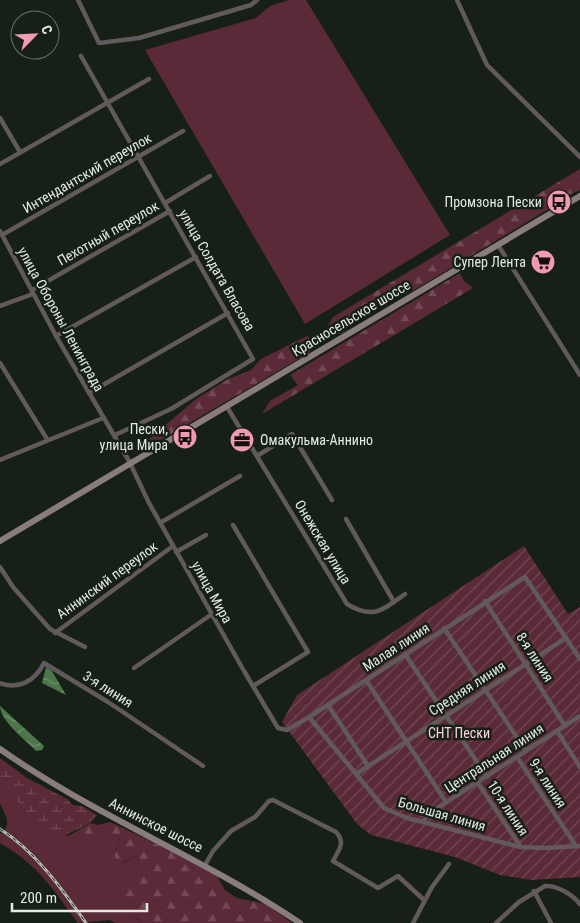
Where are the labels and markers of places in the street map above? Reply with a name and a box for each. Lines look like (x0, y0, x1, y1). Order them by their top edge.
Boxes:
bus stop icon: Промзона Пески (546, 189, 572, 215)
place label: Промзона Пески (444, 194, 542, 210)
supermarket icon: Супер Лента (530, 249, 556, 275)
place label: Супер Лента (454, 254, 526, 270)
place label: Пески, улица Мира (100, 421, 168, 453)
bus stop icon: Пески, улица Мира (172, 424, 198, 450)
office icon: Омакульма-Аннино (229, 427, 255, 453)
place label: Омакульма-Аннино (260, 432, 373, 448)

